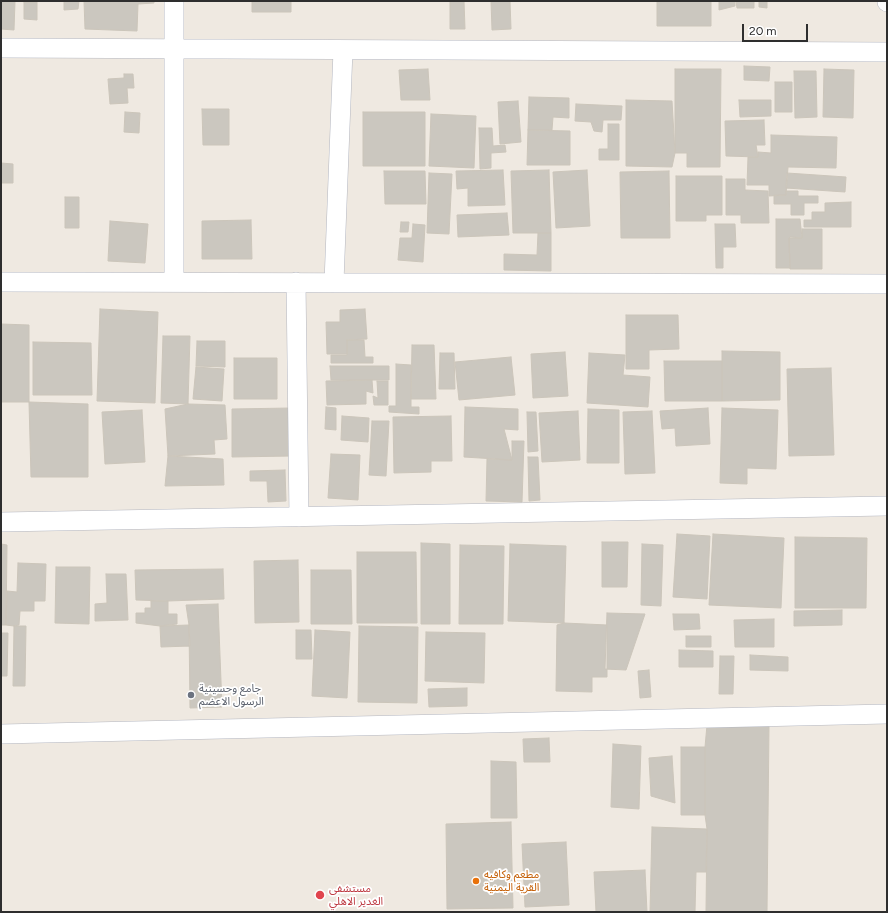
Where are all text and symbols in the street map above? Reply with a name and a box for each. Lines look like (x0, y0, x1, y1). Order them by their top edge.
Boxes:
scale bar (744, 16, 810, 42)
text: 20 m (749, 24, 777, 38)
place label: جامع وحسينية الرسول الاعضم (199, 682, 264, 708)
marker: جامع وحسينية الرسول الاعضم (186, 690, 196, 700)
place label: مطعم وكافيه القرية اليمنية (484, 868, 539, 894)
marker: مطعم وكافيه القرية اليمنية (471, 876, 481, 886)
place label: مستشفى الغدير الاهلي (329, 882, 383, 908)
marker: مستشفى الغدير الاهلي (314, 889, 326, 901)

